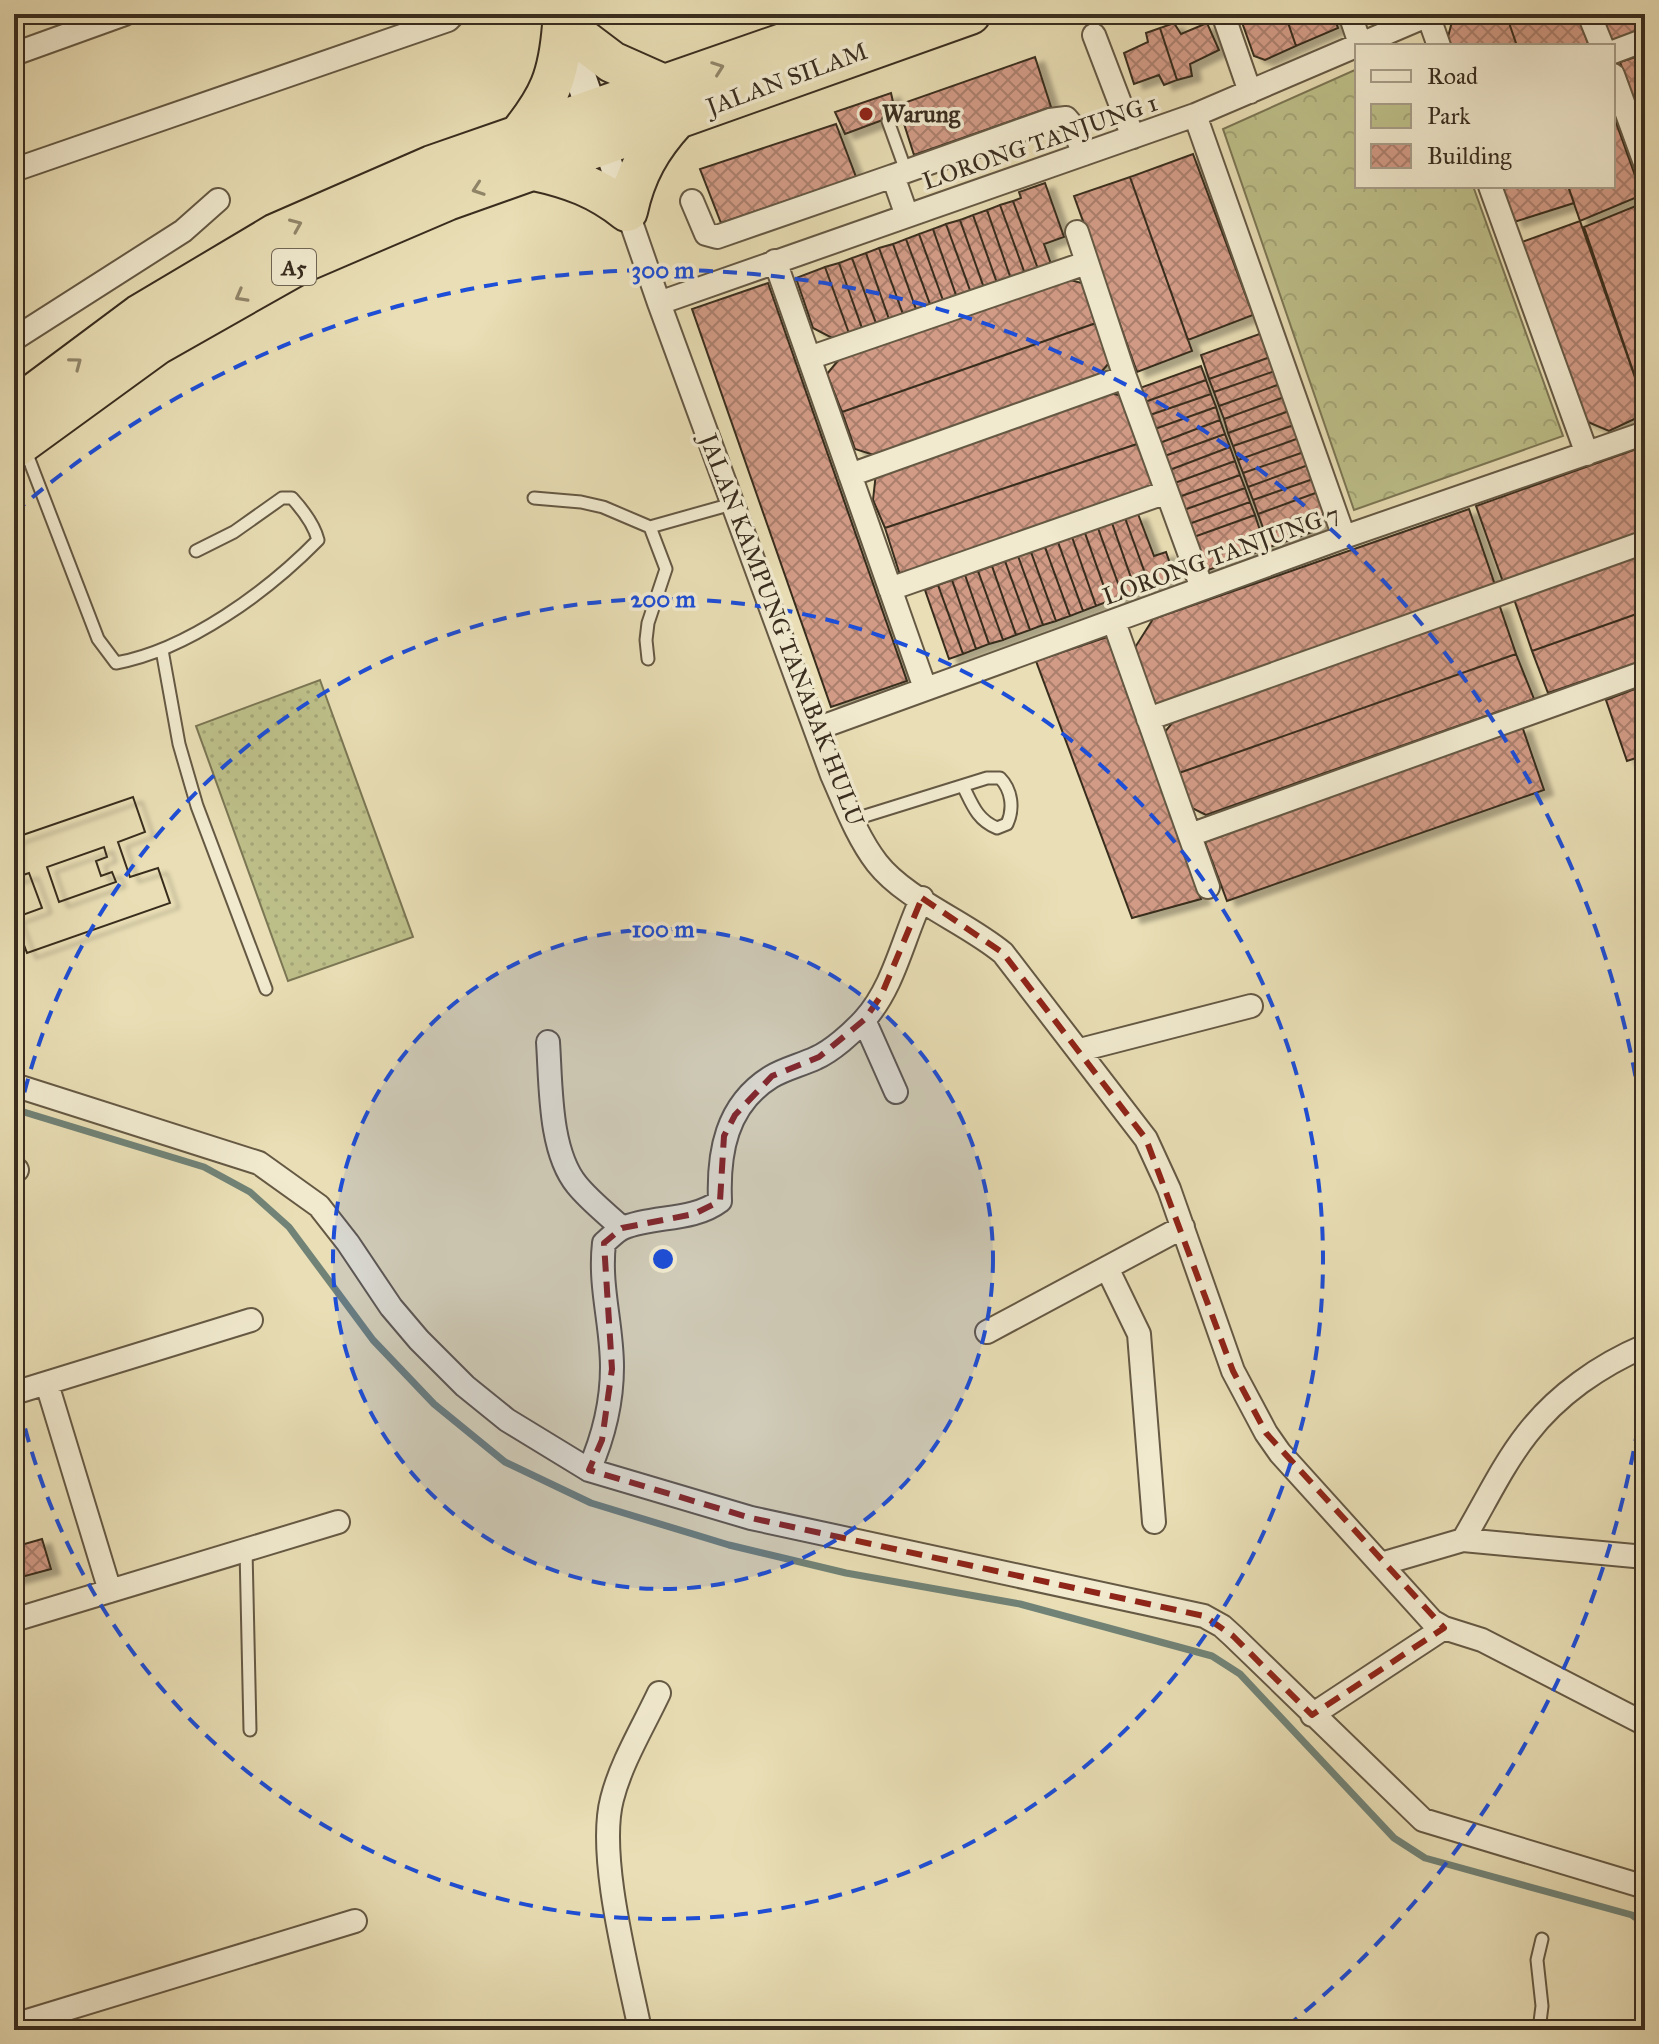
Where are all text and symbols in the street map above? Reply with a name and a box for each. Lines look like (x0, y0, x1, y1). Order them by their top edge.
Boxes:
street label: JALAN SILAM (700, 36, 872, 123)
legend (1355, 44, 1615, 188)
one-way arrow (711, 61, 725, 77)
text: Road (1427, 61, 1478, 91)
street label: LORONG TANJUNG 1 (919, 88, 1161, 196)
place label: Warung (882, 99, 961, 129)
text: Park (1427, 101, 1471, 131)
marker: Warung (857, 105, 875, 123)
text: Building (1427, 141, 1512, 171)
one-way arrow (471, 180, 485, 196)
one-way arrow (288, 219, 303, 235)
road number: A5 (272, 249, 316, 285)
text: 300 m (632, 255, 695, 285)
one-way arrow (235, 287, 249, 302)
one-way arrow (68, 358, 82, 372)
street label: JALAN KAMPUNG TANABAK HULU (692, 427, 871, 830)
street label: LORONG TANJUNG 7 (1099, 498, 1343, 612)
text: 200 m (630, 584, 696, 614)
text: 100 m (632, 914, 695, 944)
centre of rings (649, 1245, 677, 1273)

